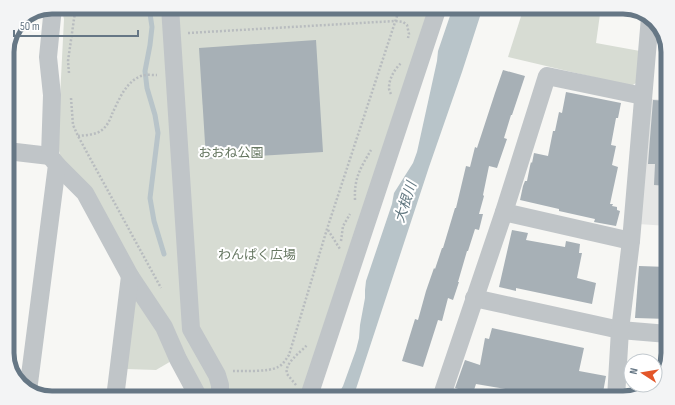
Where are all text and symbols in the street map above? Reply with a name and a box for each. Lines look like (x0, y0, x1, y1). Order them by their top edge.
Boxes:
scale bar (14, 12, 138, 38)
text: 50 m (20, 19, 40, 34)
park label: おおね公園 (198, 145, 264, 161)
water label: 大根川 (391, 178, 421, 225)
park label: わんぱく広場 (218, 247, 296, 263)
north arrow (623, 353, 663, 393)
text: N (627, 367, 641, 375)

